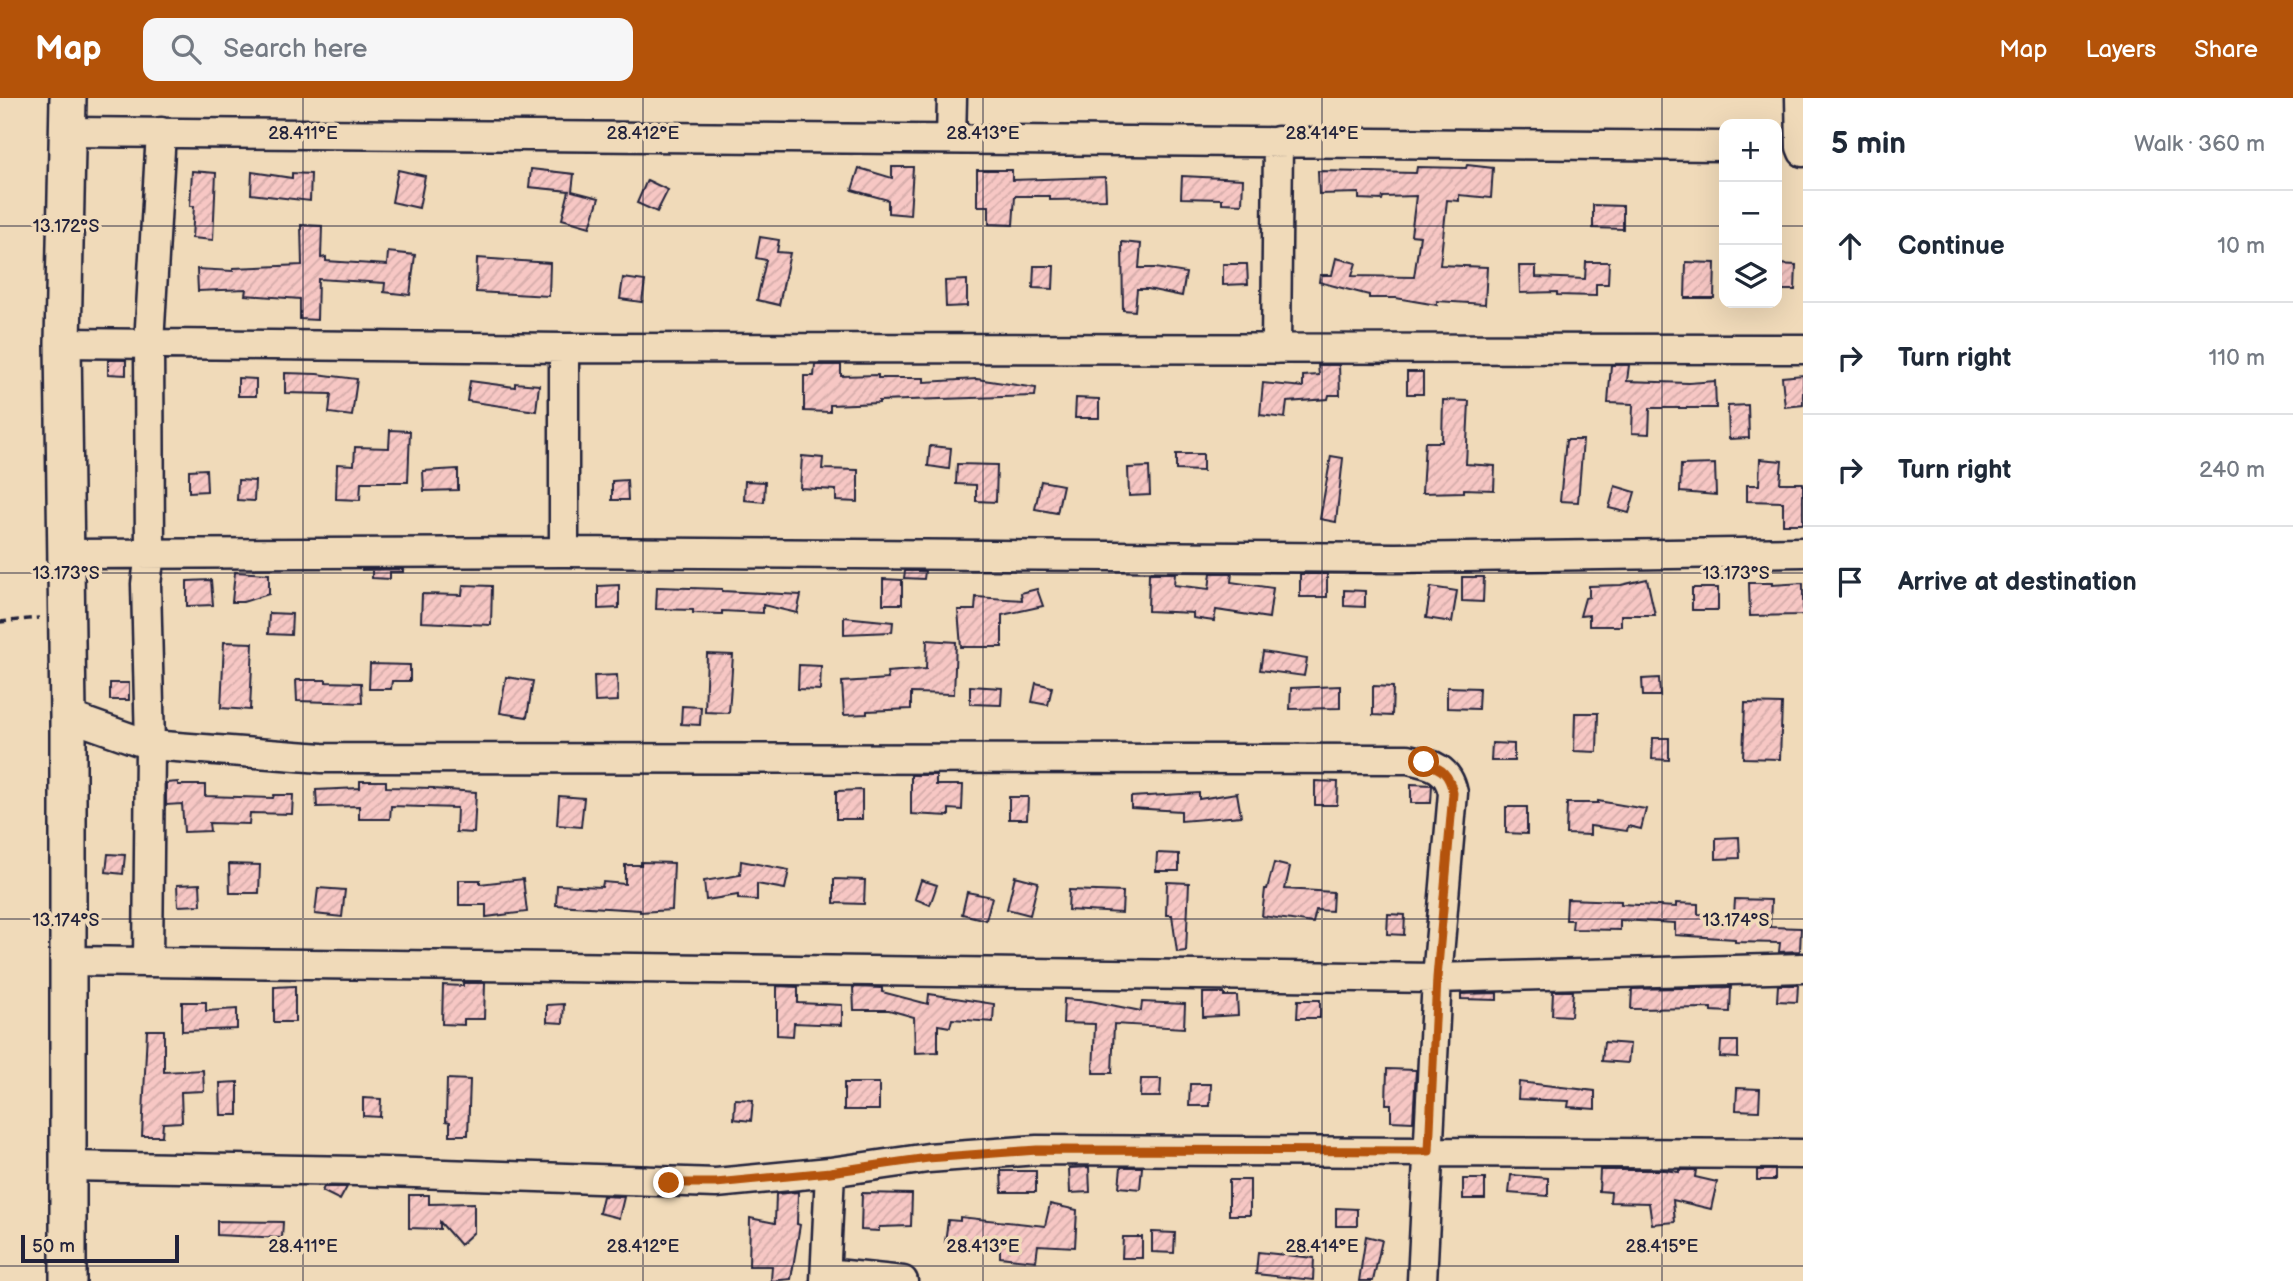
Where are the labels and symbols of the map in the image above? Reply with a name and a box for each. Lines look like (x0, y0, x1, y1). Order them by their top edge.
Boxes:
text: 28.411°E (268, 123, 338, 144)
text: 28.412°E (607, 123, 680, 144)
text: 28.413°E (946, 123, 1020, 144)
text: 28.414°E (1286, 123, 1359, 144)
text: 13.172°S (33, 216, 99, 237)
text: 13.173°S (32, 563, 100, 584)
text: 13.173°S (1702, 563, 1770, 584)
route start (1408, 746, 1439, 777)
text: 13.174°S (33, 910, 100, 931)
text: 13.174°S (1703, 910, 1770, 931)
route end (653, 1167, 684, 1198)
scale bar (21, 1232, 178, 1264)
text: 28.411°E (268, 1236, 338, 1257)
text: 28.412°E (607, 1236, 680, 1257)
text: 28.413°E (946, 1236, 1020, 1257)
text: 28.414°E (1286, 1236, 1359, 1257)
text: 28.415°E (1626, 1236, 1699, 1257)

